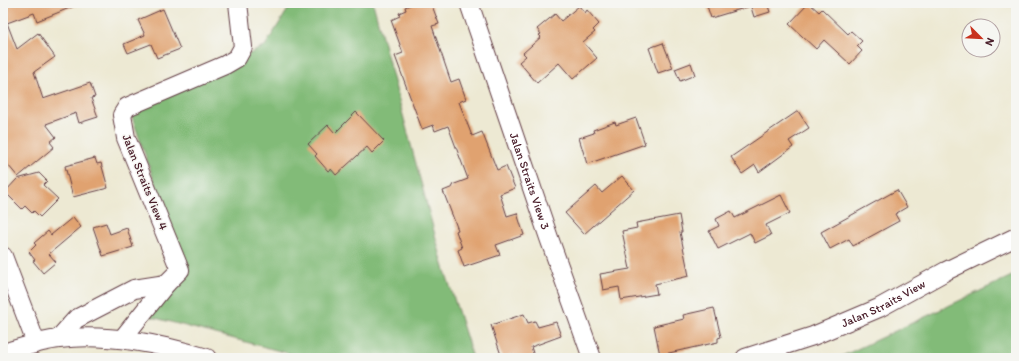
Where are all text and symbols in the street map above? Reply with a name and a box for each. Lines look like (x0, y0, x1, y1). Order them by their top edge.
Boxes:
north arrow (961, 18, 1001, 58)
text: N (982, 36, 997, 48)
street label: Jalan Straits View 3 (507, 131, 553, 232)
street label: Jalan Straits View 4 (119, 132, 171, 232)
street label: Jalan Straits View (839, 277, 928, 330)

